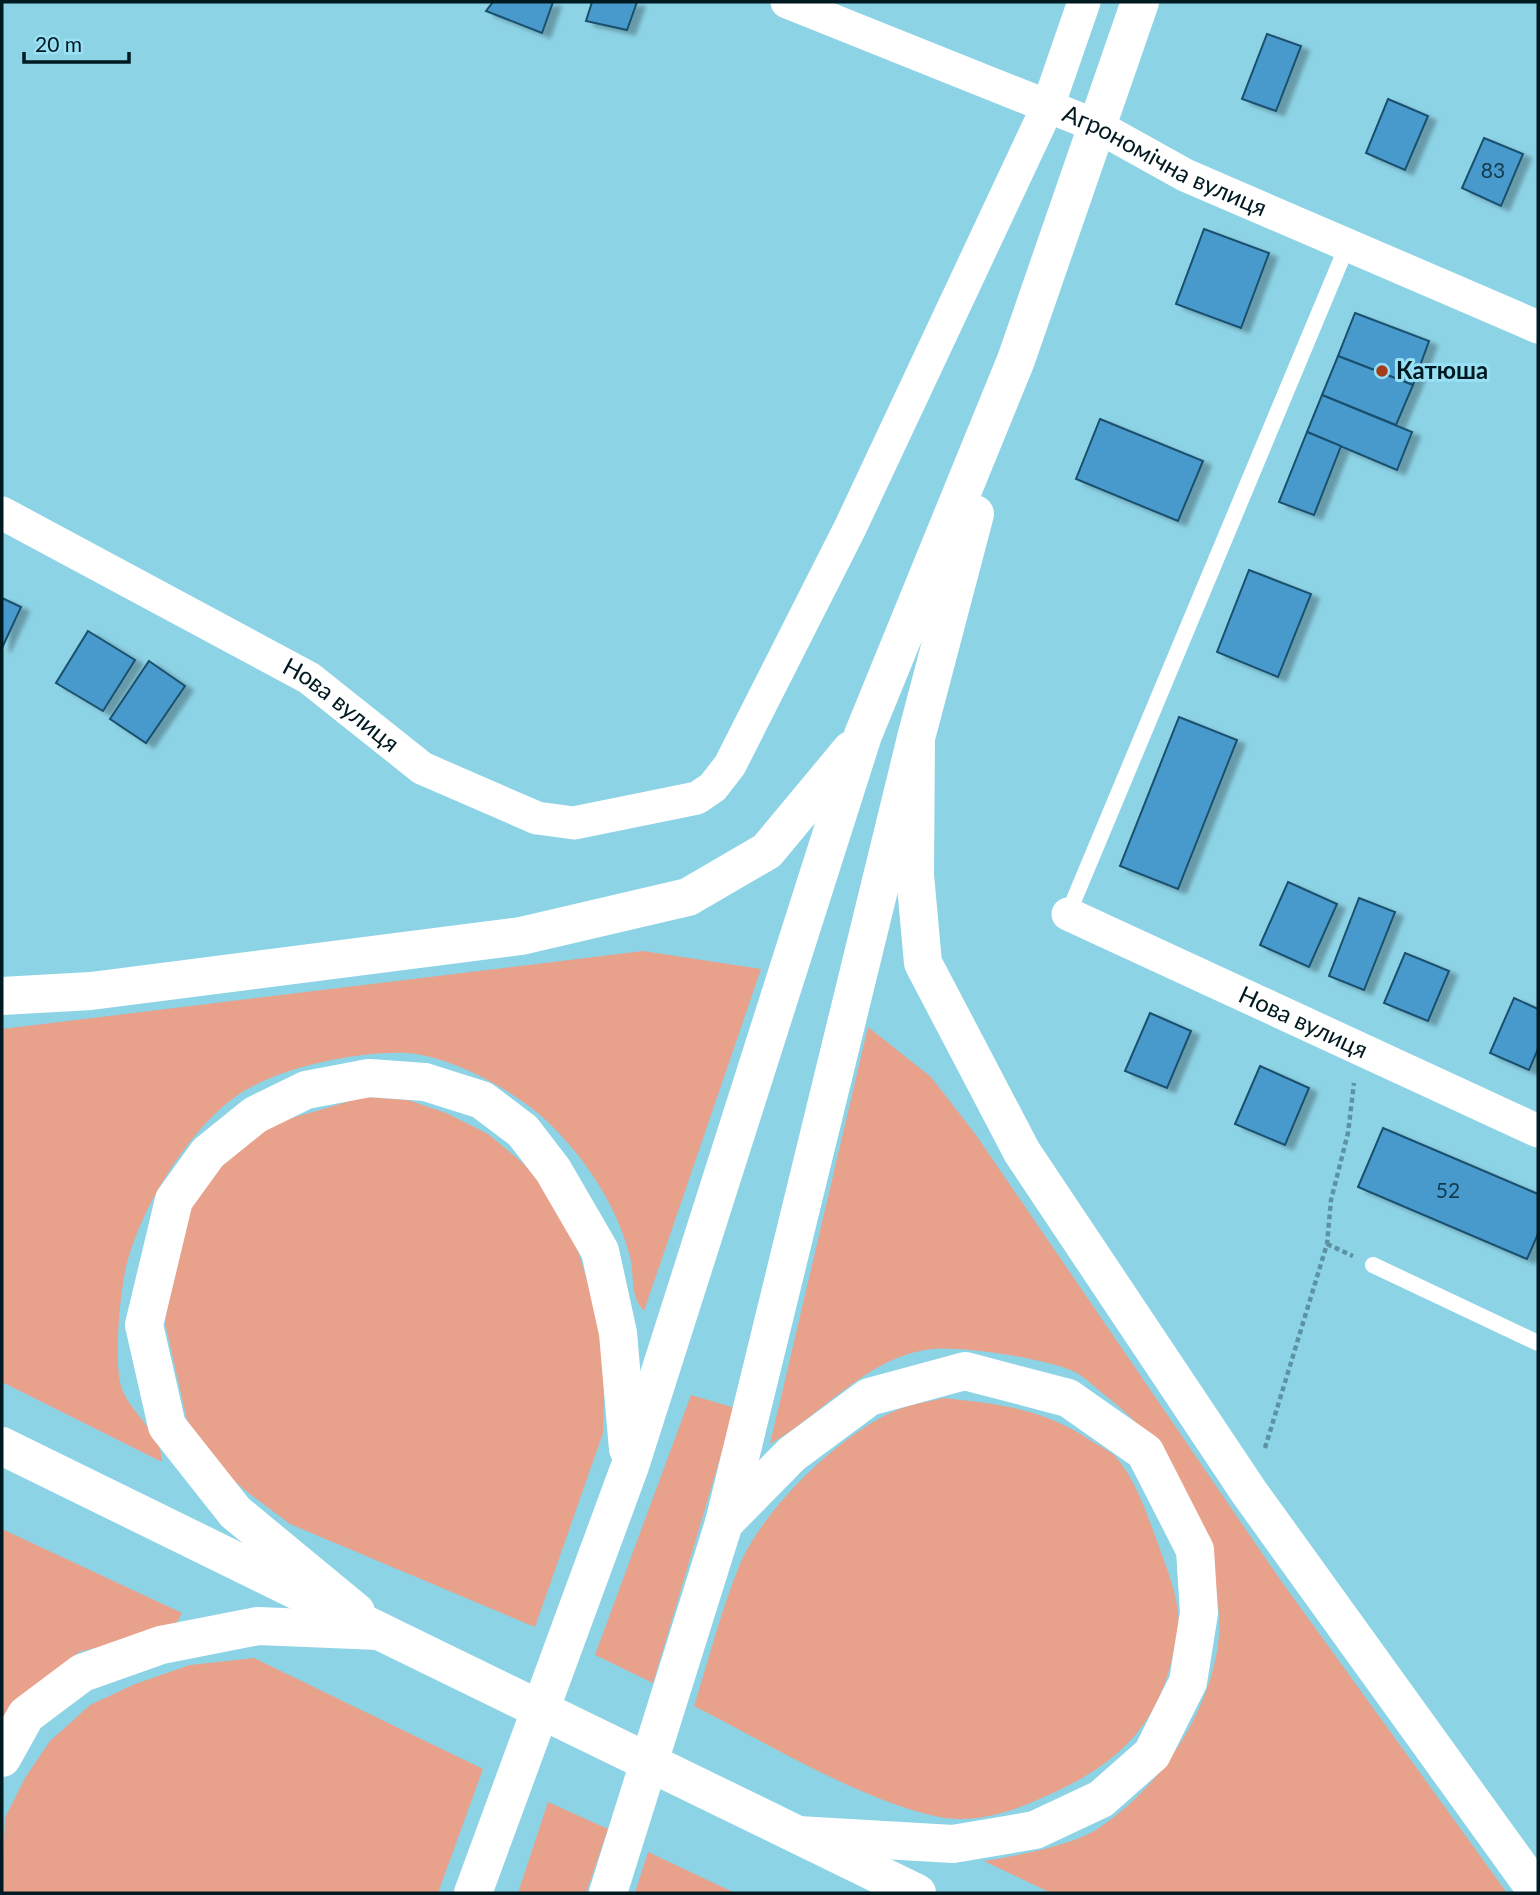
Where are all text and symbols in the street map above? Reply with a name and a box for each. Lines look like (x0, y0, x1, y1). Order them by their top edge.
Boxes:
scale bar (24, 21, 130, 65)
text: 20 m (35, 31, 82, 56)
street label: Агрономічна вулиця (1059, 98, 1272, 222)
house number: 83 (1481, 157, 1505, 182)
place label: Катюша (1396, 355, 1488, 384)
marker: Катюша (1374, 363, 1390, 379)
street label: Нова вулиця (278, 651, 406, 757)
street label: Нова вулиця (1235, 979, 1373, 1063)
house number: 52 (1436, 1177, 1460, 1202)

